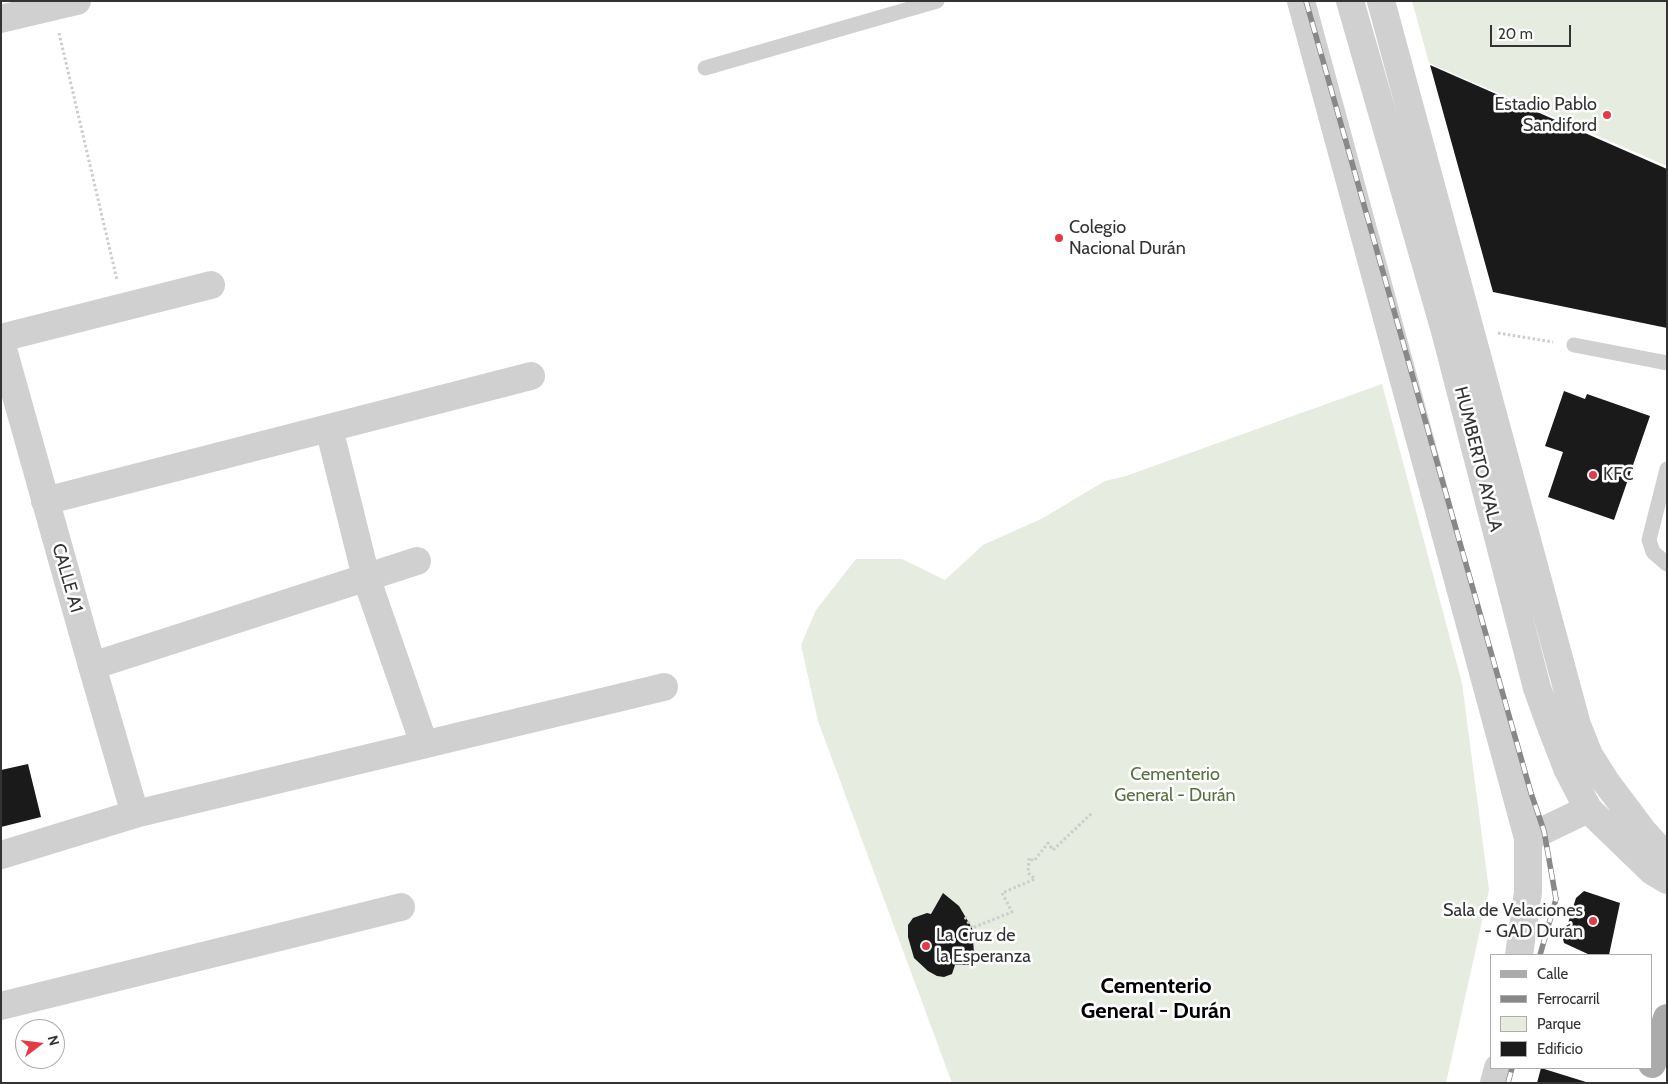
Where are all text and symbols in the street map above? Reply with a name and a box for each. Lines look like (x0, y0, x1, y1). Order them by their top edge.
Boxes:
scale bar (1493, 15, 1574, 47)
text: 20 m (1498, 25, 1533, 43)
place label: Estadio Pablo Sandiford (1494, 94, 1597, 136)
marker: Estadio Pablo Sandiford (1601, 109, 1613, 121)
place label: Colegio Nacional Durán (1069, 217, 1186, 260)
marker: Colegio Nacional Durán (1053, 232, 1065, 244)
street label: HUMBERTO AYALA (1450, 384, 1506, 534)
place label: KFC (1603, 464, 1634, 486)
marker: KFC (1587, 469, 1599, 481)
street label: CALLE A1 (47, 541, 87, 615)
park label: Cementerio General - Durán (1114, 764, 1236, 806)
place label: Sala de Velaciones - GAD Durán (1443, 900, 1583, 942)
marker: Sala de Velaciones - GAD Durán (1587, 915, 1599, 927)
place label: La Cruz de la Esperanza (936, 925, 1031, 968)
marker: La Cruz de la Esperanza (920, 940, 932, 952)
legend (1490, 954, 1653, 1069)
text: Calle (1537, 965, 1568, 983)
district label: Cementerio General - Durán (1081, 974, 1231, 1026)
text: Ferrocarril (1537, 990, 1600, 1008)
text: Parque (1537, 1015, 1581, 1033)
north arrow (15, 1019, 65, 1069)
text: N (44, 1033, 63, 1047)
text: Edificio (1537, 1040, 1583, 1058)

